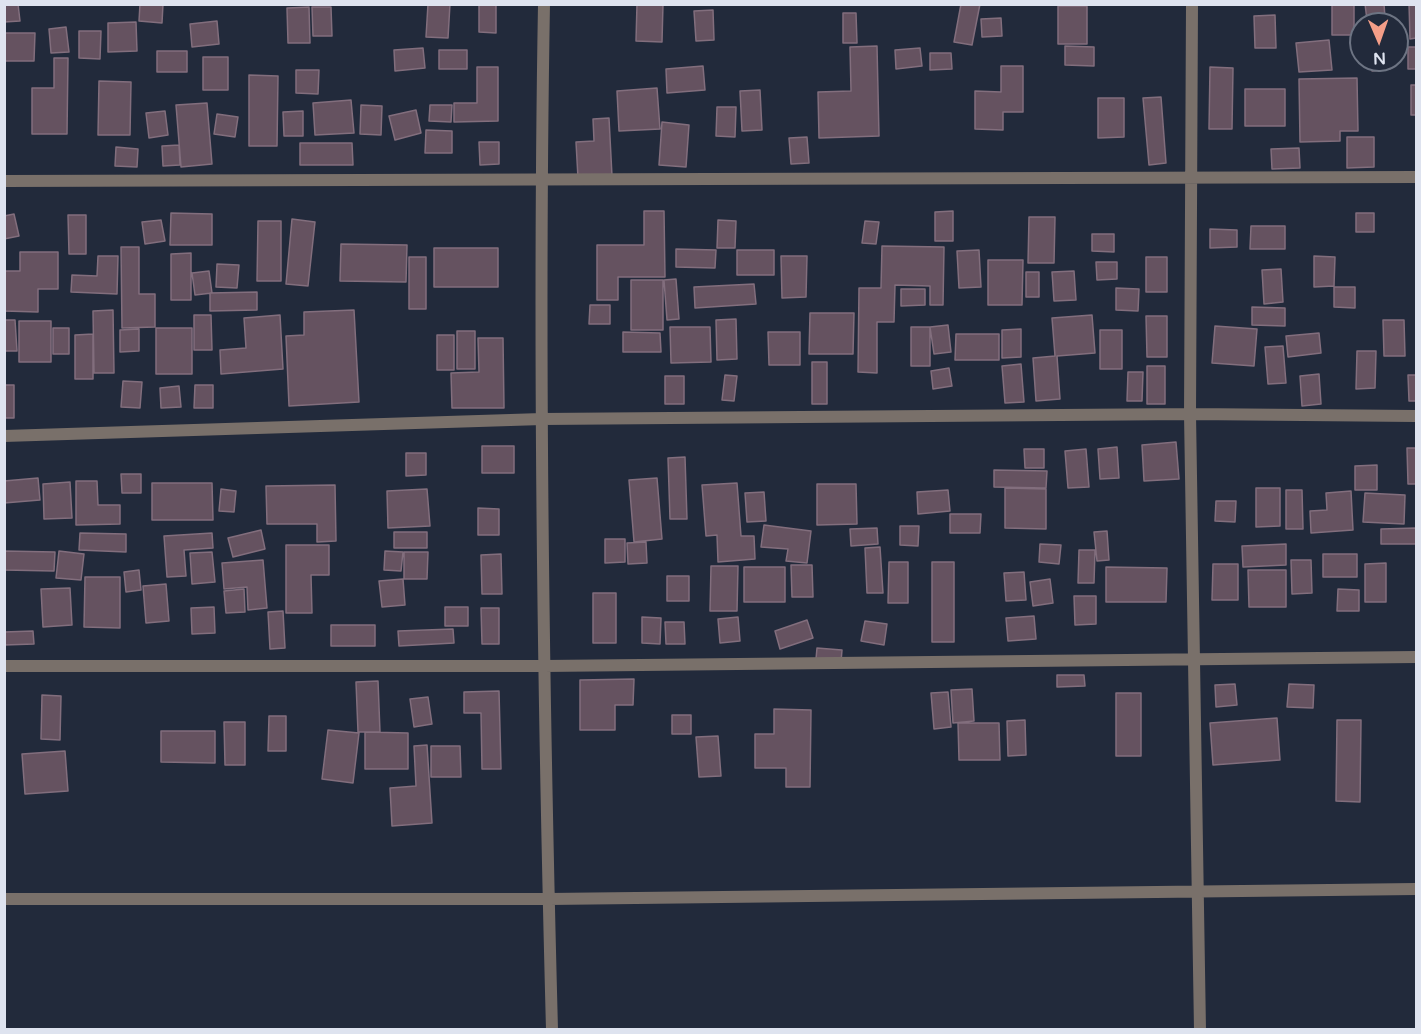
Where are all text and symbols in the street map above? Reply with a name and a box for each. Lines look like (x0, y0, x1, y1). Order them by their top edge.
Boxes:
north arrow (1349, 12, 1409, 72)
text: N (1373, 48, 1386, 68)

